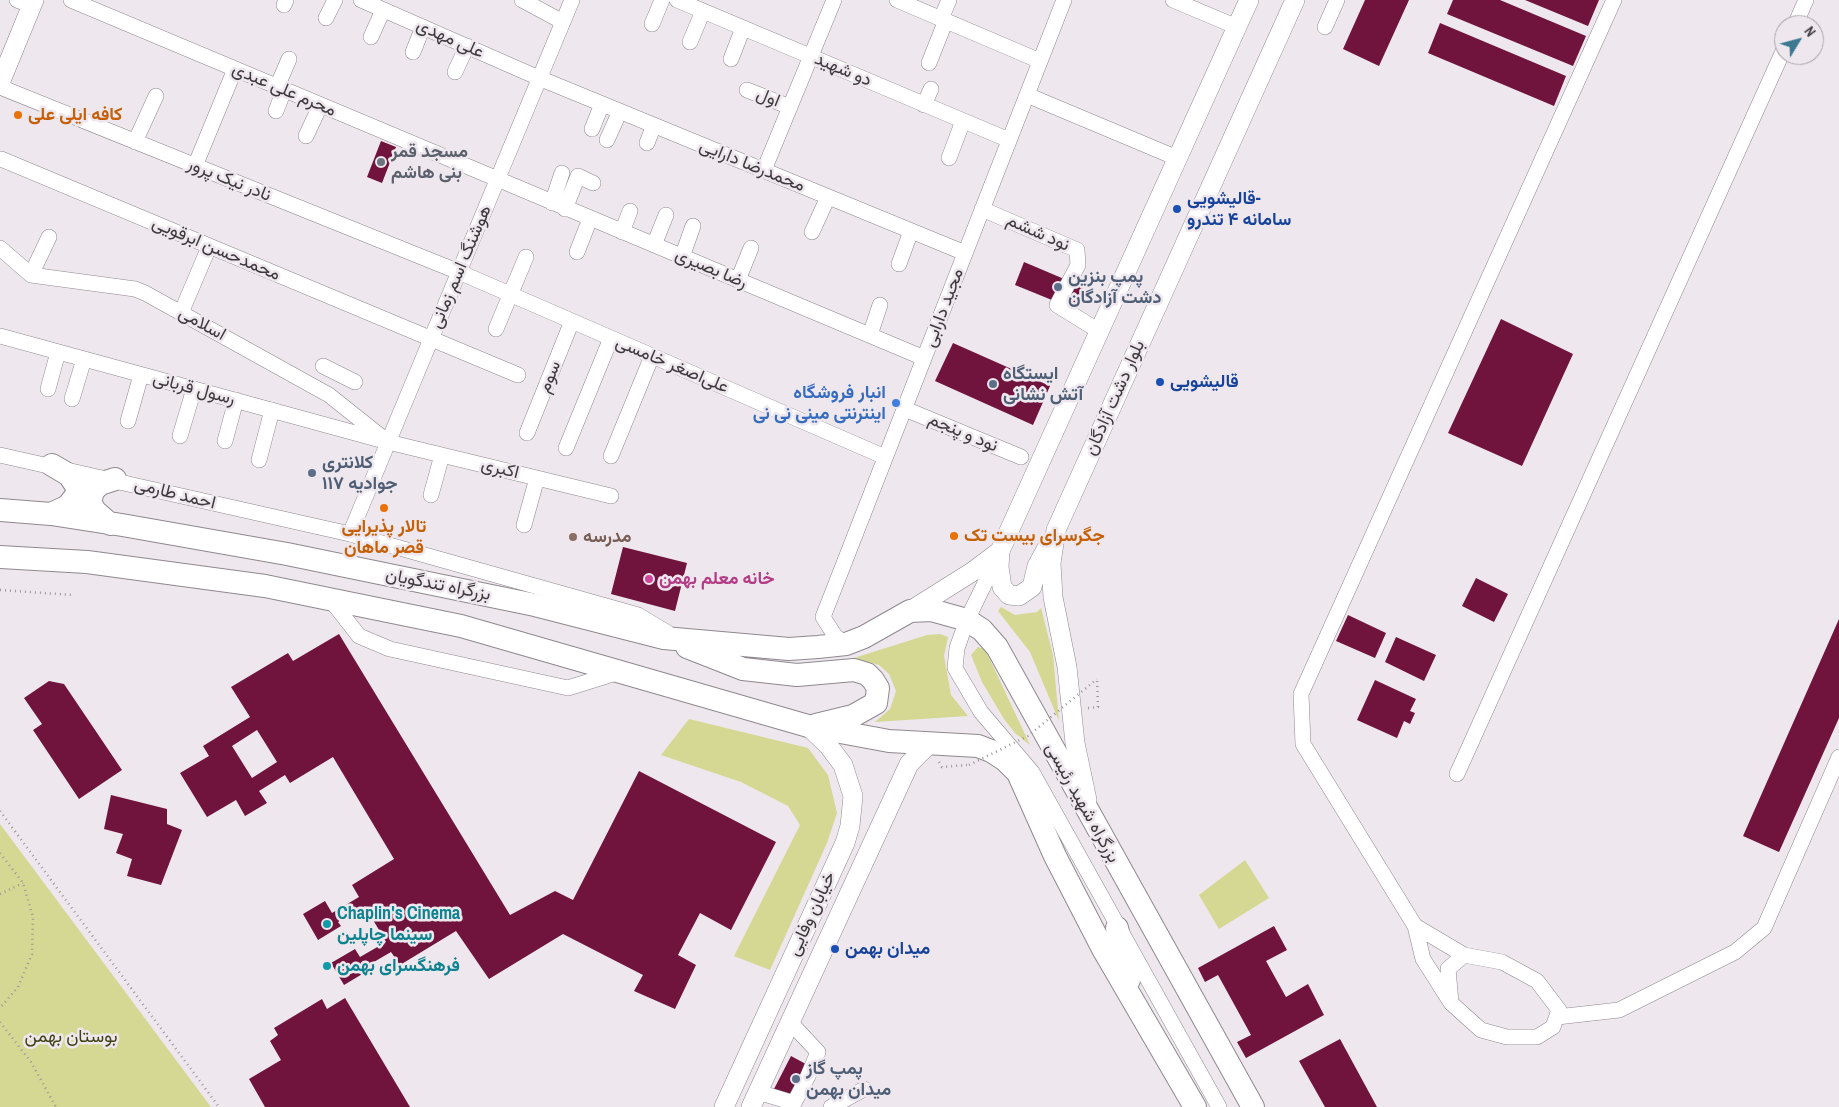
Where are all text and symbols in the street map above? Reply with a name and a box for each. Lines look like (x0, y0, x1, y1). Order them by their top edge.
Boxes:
street label: علی مهدی (413, 15, 487, 63)
north arrow (1774, 15, 1824, 65)
text: N (1800, 23, 1820, 40)
street label: دو شهید (811, 48, 875, 92)
street label: محرم علی عبدی (229, 58, 339, 122)
street label: اول (753, 84, 783, 112)
place label: کافه ایلی علی (28, 104, 122, 126)
marker: کافه ایلی علی (12, 109, 24, 121)
street label: محمدرضا دارایی (696, 135, 808, 197)
place label: مسجد قمر بنی هاشم (391, 141, 468, 183)
street label: نادر نیک پرور (184, 153, 274, 207)
marker: مسجد قمر بنی هاشم (375, 156, 387, 168)
place label: قالیشویی- سامانه ۴ تندرو (1187, 188, 1291, 230)
street label: هوشنگ اسم زمانی (425, 202, 497, 332)
marker: قالیشویی- سامانه ۴ تندرو (1171, 203, 1183, 215)
street label: نود ششم (1003, 210, 1073, 256)
street label: محمدحسن ابرقویی (149, 212, 283, 286)
street label: رضا بصیری (672, 244, 750, 294)
street label: مجید دارابی (919, 266, 969, 350)
place label: پمپ بنزین دشت آزادگان (1068, 266, 1161, 308)
marker: پمپ بنزین دشت آزادگان (1052, 281, 1064, 293)
street label: اسلامی (175, 302, 229, 346)
street label: علی‌اصغر خامسی (612, 331, 732, 399)
street label: بلوار دشت آزادگان (1080, 337, 1150, 459)
street label: سوم (534, 358, 566, 396)
place label: ایستگاه آتش نشانی (1003, 363, 1083, 406)
street label: رسول قربانی (151, 368, 237, 410)
place label: قالیشویی (1170, 371, 1239, 393)
marker: قالیشویی (1154, 376, 1166, 388)
marker: ایستگاه آتش نشانی (987, 378, 999, 390)
place label: انبار فروشگاه اینترنتی مینی نی نی (753, 382, 886, 424)
marker: انبار فروشگاه اینترنتی مینی نی نی (890, 397, 902, 409)
street label: نود و پنجم (925, 409, 1001, 457)
place label: کلانتری ۱۱۷ جوادیه (322, 452, 398, 494)
street label: اکبری (479, 454, 521, 484)
marker: کلانتری ۱۱۷ جوادیه (306, 467, 318, 479)
street label: احمد طارمی (132, 473, 218, 515)
marker: تالار پذیرایی قصر ماهان (378, 502, 390, 514)
place label: تالار پذیرایی قصر ماهان (342, 516, 426, 558)
place label: جگرسرای بیست تک (964, 525, 1105, 547)
place label: مدرسه (583, 526, 632, 548)
marker: جگرسرای بیست تک (948, 530, 960, 542)
marker: مدرسه (567, 531, 579, 543)
street label: بزرگراه تندگویان (384, 564, 492, 606)
place label: خانه معلم بهمن (659, 568, 775, 590)
marker: خانه معلم بهمن (643, 573, 655, 585)
street label: بزرگراه شهید رئیسی (1040, 739, 1124, 867)
street label: خیابان وفایی (783, 869, 841, 959)
place label: Chaplin's Cinema سینما چاپلین (337, 903, 460, 946)
marker: Chaplin's Cinema سینما چاپلین (321, 918, 333, 930)
place label: میدان بهمن (845, 938, 930, 960)
marker: میدان بهمن (829, 943, 841, 955)
place label: فرهنگسرای بهمن (337, 955, 460, 977)
marker: فرهنگسرای بهمن (321, 960, 333, 972)
park label: بوستان بهمن (25, 1026, 117, 1048)
place label: پمپ گاز میدان بهمن (806, 1058, 891, 1100)
marker: پمپ گاز میدان بهمن (790, 1073, 802, 1085)

